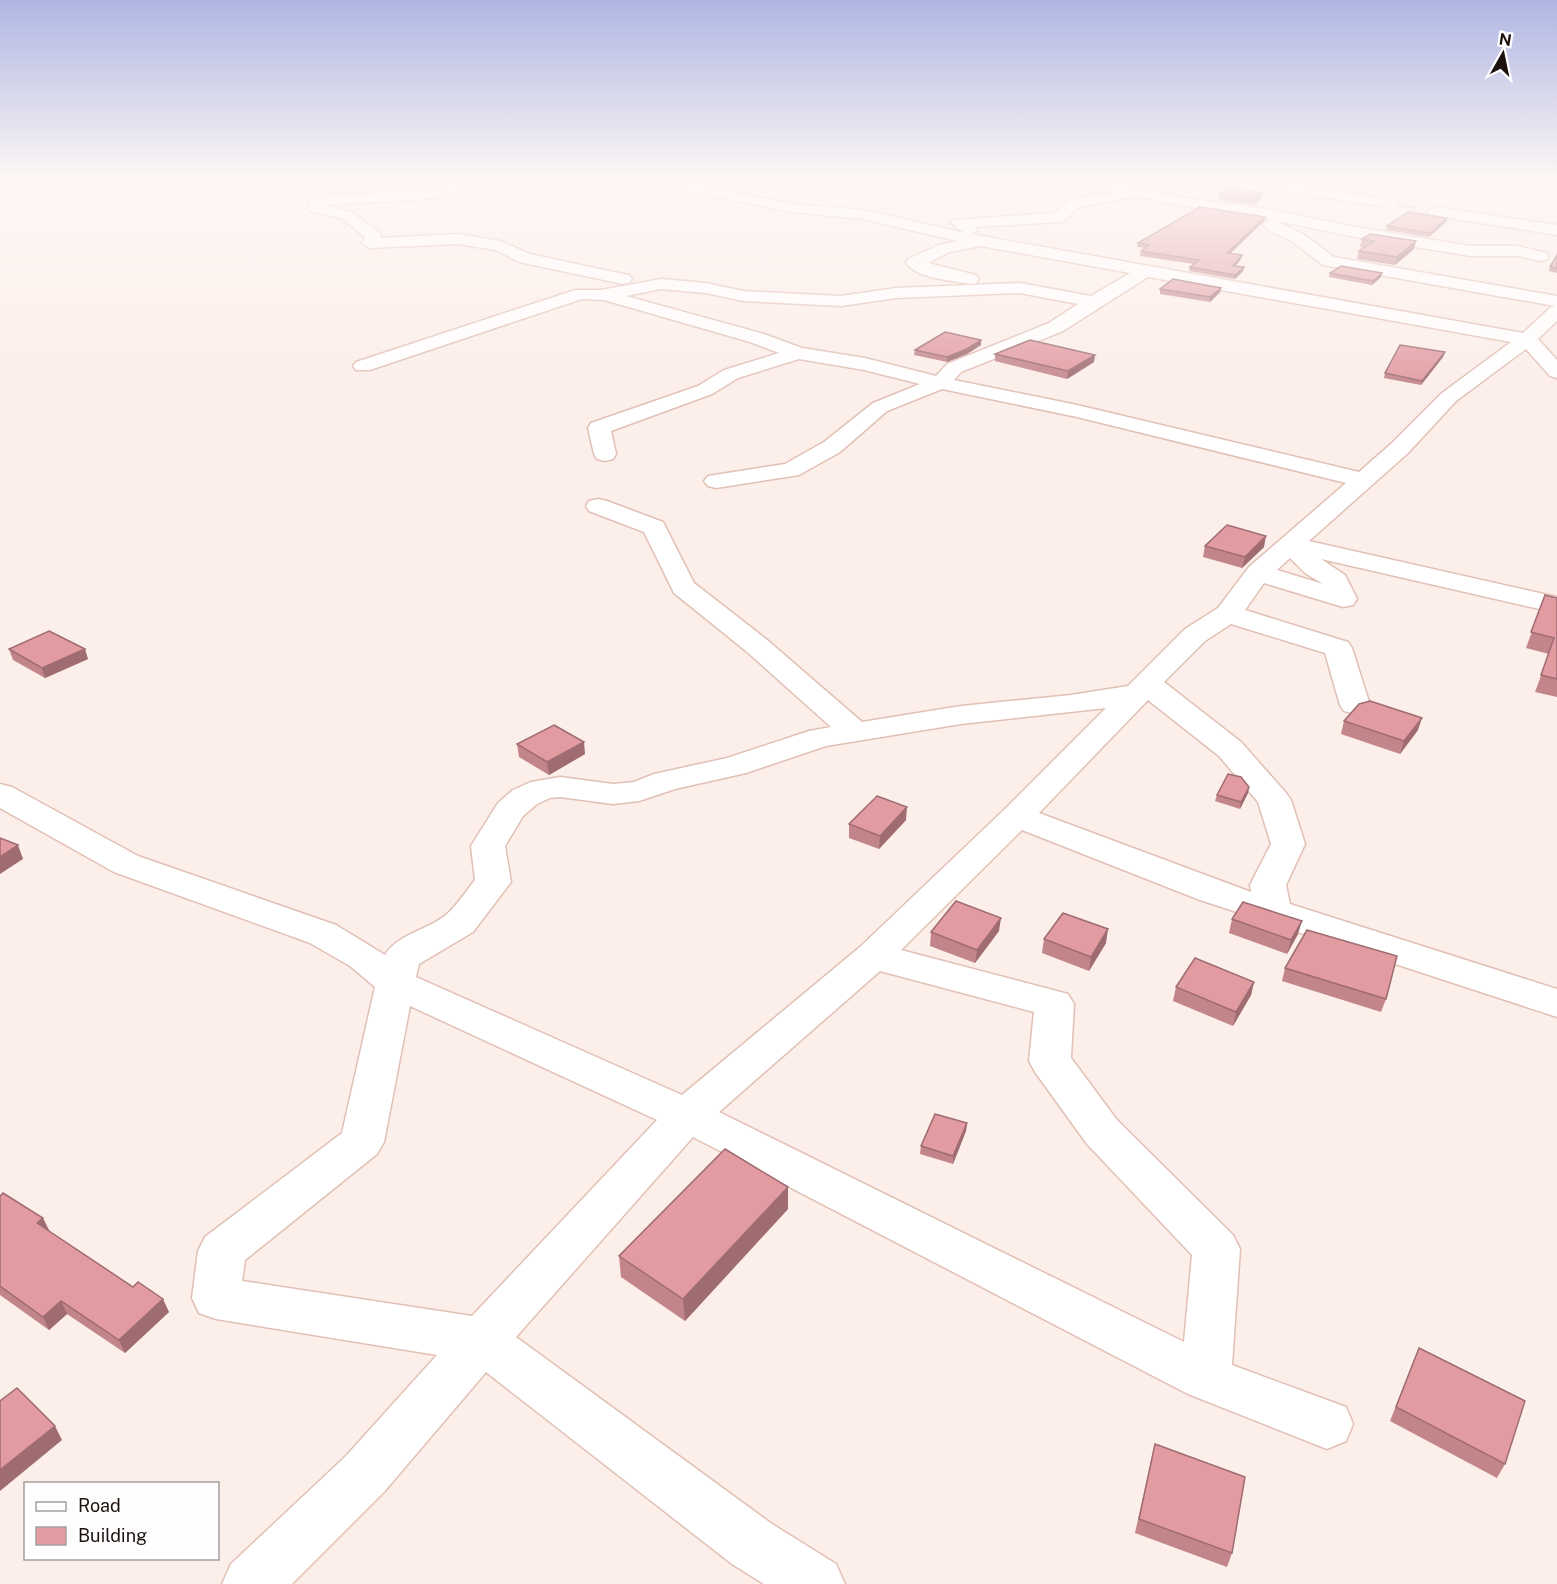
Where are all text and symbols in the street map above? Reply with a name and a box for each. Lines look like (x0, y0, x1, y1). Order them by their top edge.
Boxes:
north arrow (1473, 24, 1533, 84)
text: N (1498, 29, 1513, 50)
legend (24, 1482, 219, 1560)
text: Road (78, 1495, 121, 1516)
text: Building (78, 1525, 147, 1546)

